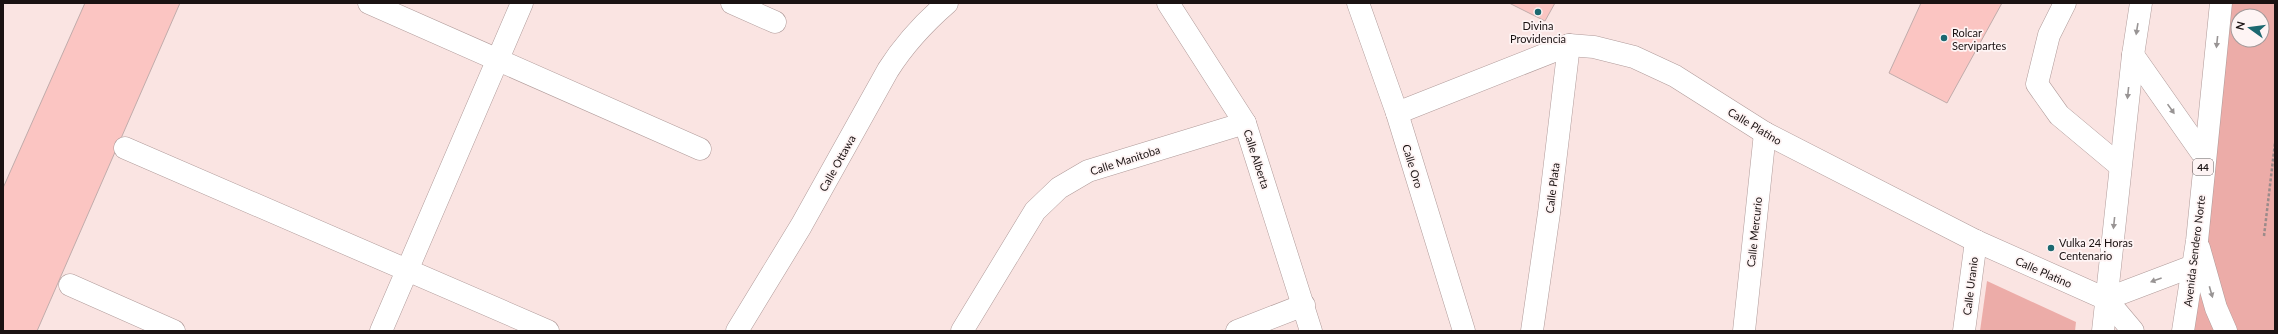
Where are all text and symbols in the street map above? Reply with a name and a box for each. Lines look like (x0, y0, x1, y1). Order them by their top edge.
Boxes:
marker: Divina Providencia (1533, 7, 1543, 17)
north arrow (2230, 8, 2270, 48)
place label: Divina Providencia (1510, 19, 1566, 45)
text: N (2232, 20, 2247, 31)
one-way arrow (2134, 23, 2140, 35)
place label: Rolcar Servipartes (1952, 26, 2006, 52)
marker: Rolcar Servipartes (1939, 33, 1949, 43)
one-way arrow (2214, 36, 2220, 48)
one-way arrow (2125, 87, 2132, 99)
one-way arrow (2167, 104, 2175, 115)
street label: Calle Platino (1726, 105, 1784, 147)
street label: Calle Alberta (1241, 128, 1273, 190)
street label: Calle Ottawa (816, 133, 858, 193)
street label: Calle Oro (1400, 142, 1426, 190)
street label: Calle Manitoba (1088, 143, 1162, 177)
road number: 44 (2193, 159, 2213, 175)
street label: Calle Plata (1542, 162, 1562, 214)
street label: Avenida Sendero Norte (2181, 194, 2207, 308)
street label: Calle Mercurio (1744, 196, 1764, 268)
one-way arrow (2111, 217, 2117, 229)
place label: Vulka 24 Horas Centenario (2059, 236, 2133, 262)
marker: Vulka 24 Horas Centenario (2046, 243, 2056, 253)
street label: Calle Platino (2014, 254, 2074, 290)
street label: Calle Uranio (1960, 256, 1980, 316)
one-way arrow (2150, 277, 2162, 283)
one-way arrow (2208, 286, 2214, 298)

